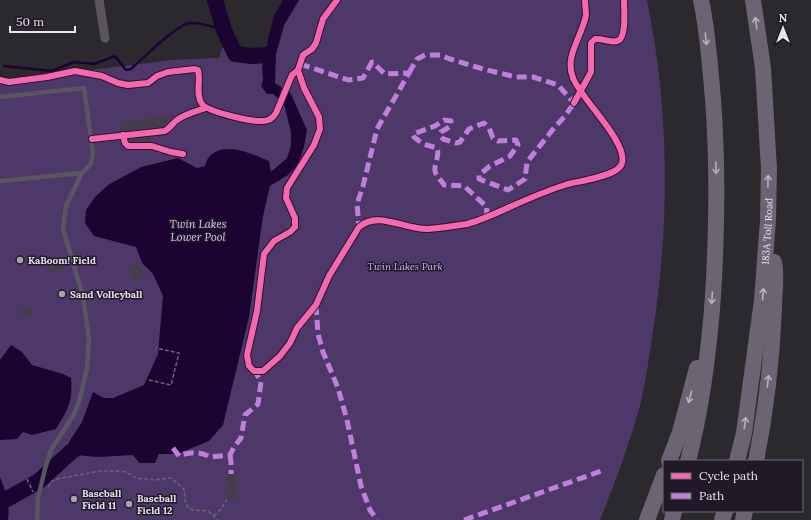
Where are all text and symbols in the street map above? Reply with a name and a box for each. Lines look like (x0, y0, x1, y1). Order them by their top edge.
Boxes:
scale bar (10, 8, 75, 34)
north arrow (763, 8, 803, 48)
text: N (779, 11, 788, 25)
text: 50 m (16, 14, 44, 29)
one-way arrow (752, 17, 760, 30)
one-way arrow (703, 32, 710, 45)
one-way arrow (713, 161, 720, 174)
one-way arrow (765, 175, 772, 188)
street label: 183A Toll Road (759, 198, 775, 265)
water label: Twin Lakes Lower Pool (169, 217, 227, 244)
place label: KaBoom! Field (28, 254, 96, 267)
marker: KaBoom! Field (15, 255, 25, 265)
park label: Twin Lakes Park (367, 260, 443, 273)
place label: Sand Volleyball (70, 288, 142, 301)
one-way arrow (759, 288, 766, 301)
marker: Sand Volleyball (57, 289, 67, 299)
one-way arrow (709, 291, 716, 304)
one-way arrow (764, 375, 772, 388)
one-way arrow (685, 390, 693, 403)
one-way arrow (741, 417, 749, 430)
legend (663, 460, 803, 512)
text: Cycle path (699, 468, 758, 483)
place label: Baseball Field 11 (82, 487, 121, 512)
text: Path (699, 488, 724, 503)
place label: Baseball Field 12 (137, 492, 176, 517)
marker: Baseball Field 11 (69, 494, 79, 504)
marker: Baseball Field 12 (124, 499, 134, 509)

